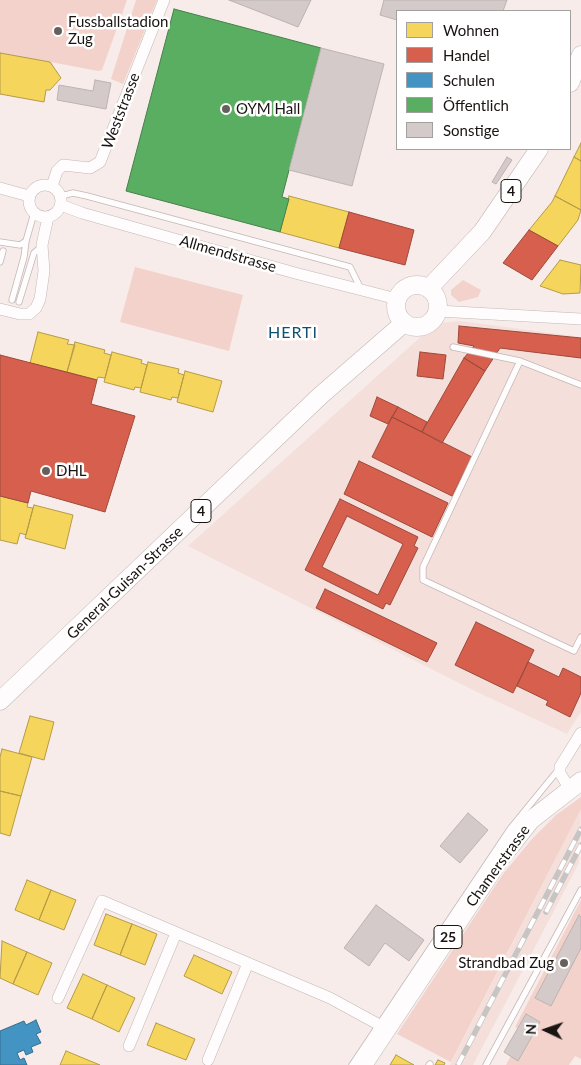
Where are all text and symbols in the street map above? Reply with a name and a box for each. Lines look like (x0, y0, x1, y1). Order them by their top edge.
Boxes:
legend (396, 10, 571, 150)
place label: Fussballstadion Zug (68, 13, 168, 48)
text: Wohnen (443, 21, 499, 39)
marker: Fussballstadion Zug (52, 25, 64, 37)
text: Handel (443, 46, 490, 64)
street label: Weststrasse (98, 70, 144, 152)
text: Schulen (443, 71, 495, 89)
text: Öffentlich (443, 96, 509, 114)
place label: OYM Hall (236, 100, 300, 118)
marker: OYM Hall (220, 103, 232, 115)
text: Sonstige (443, 121, 499, 139)
road number: 4 (501, 180, 521, 202)
street label: Allmendstrasse (178, 232, 278, 276)
district label: HERTI (267, 323, 319, 343)
place label: DHL (56, 462, 87, 480)
marker: DHL (40, 465, 52, 477)
road number: 4 (191, 500, 211, 522)
street label: General-Guisan-Strasse (63, 523, 187, 643)
street label: Chamerstrasse (462, 821, 534, 911)
road number: 25 (434, 926, 462, 949)
place label: Strandbad Zug (458, 954, 554, 972)
marker: Strandbad Zug (558, 957, 570, 969)
north arrow (521, 1005, 571, 1055)
text: N (522, 1023, 539, 1035)

